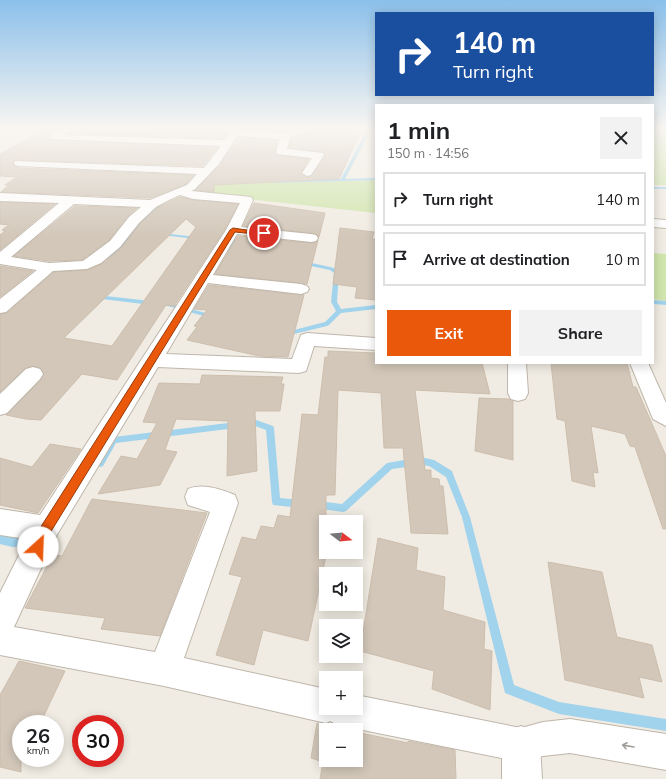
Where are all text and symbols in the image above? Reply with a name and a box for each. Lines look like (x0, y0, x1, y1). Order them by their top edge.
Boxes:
text: 140 m (453, 25, 536, 60)
icon: right (387, 28, 439, 80)
text: Turn right (453, 60, 533, 83)
text: 1 min (387, 115, 450, 145)
button: close (600, 117, 642, 159)
text: 150 m · 14:56 (387, 145, 469, 161)
icon: right (389, 188, 411, 210)
text: Turn right (423, 190, 493, 209)
text: 140 m (596, 190, 640, 209)
pin (247, 216, 281, 250)
icon: arrive (253, 222, 275, 244)
icon: arrive (389, 248, 411, 270)
text: Arrive at destination (423, 250, 570, 269)
text: 10 m (605, 250, 640, 269)
button: Exit (387, 310, 511, 356)
button: Share (519, 310, 642, 356)
north arrow (319, 515, 363, 559)
map controls (319, 515, 363, 767)
position arrow (17, 526, 59, 568)
button: sound (319, 567, 363, 611)
button: layers (319, 619, 363, 663)
button: + (319, 671, 363, 715)
speed limit sign: 30 (72, 715, 124, 767)
text: 26 (26, 723, 50, 748)
button: − (319, 723, 363, 767)
one-way arrow (621, 742, 634, 750)
text: km/h (27, 744, 49, 757)

